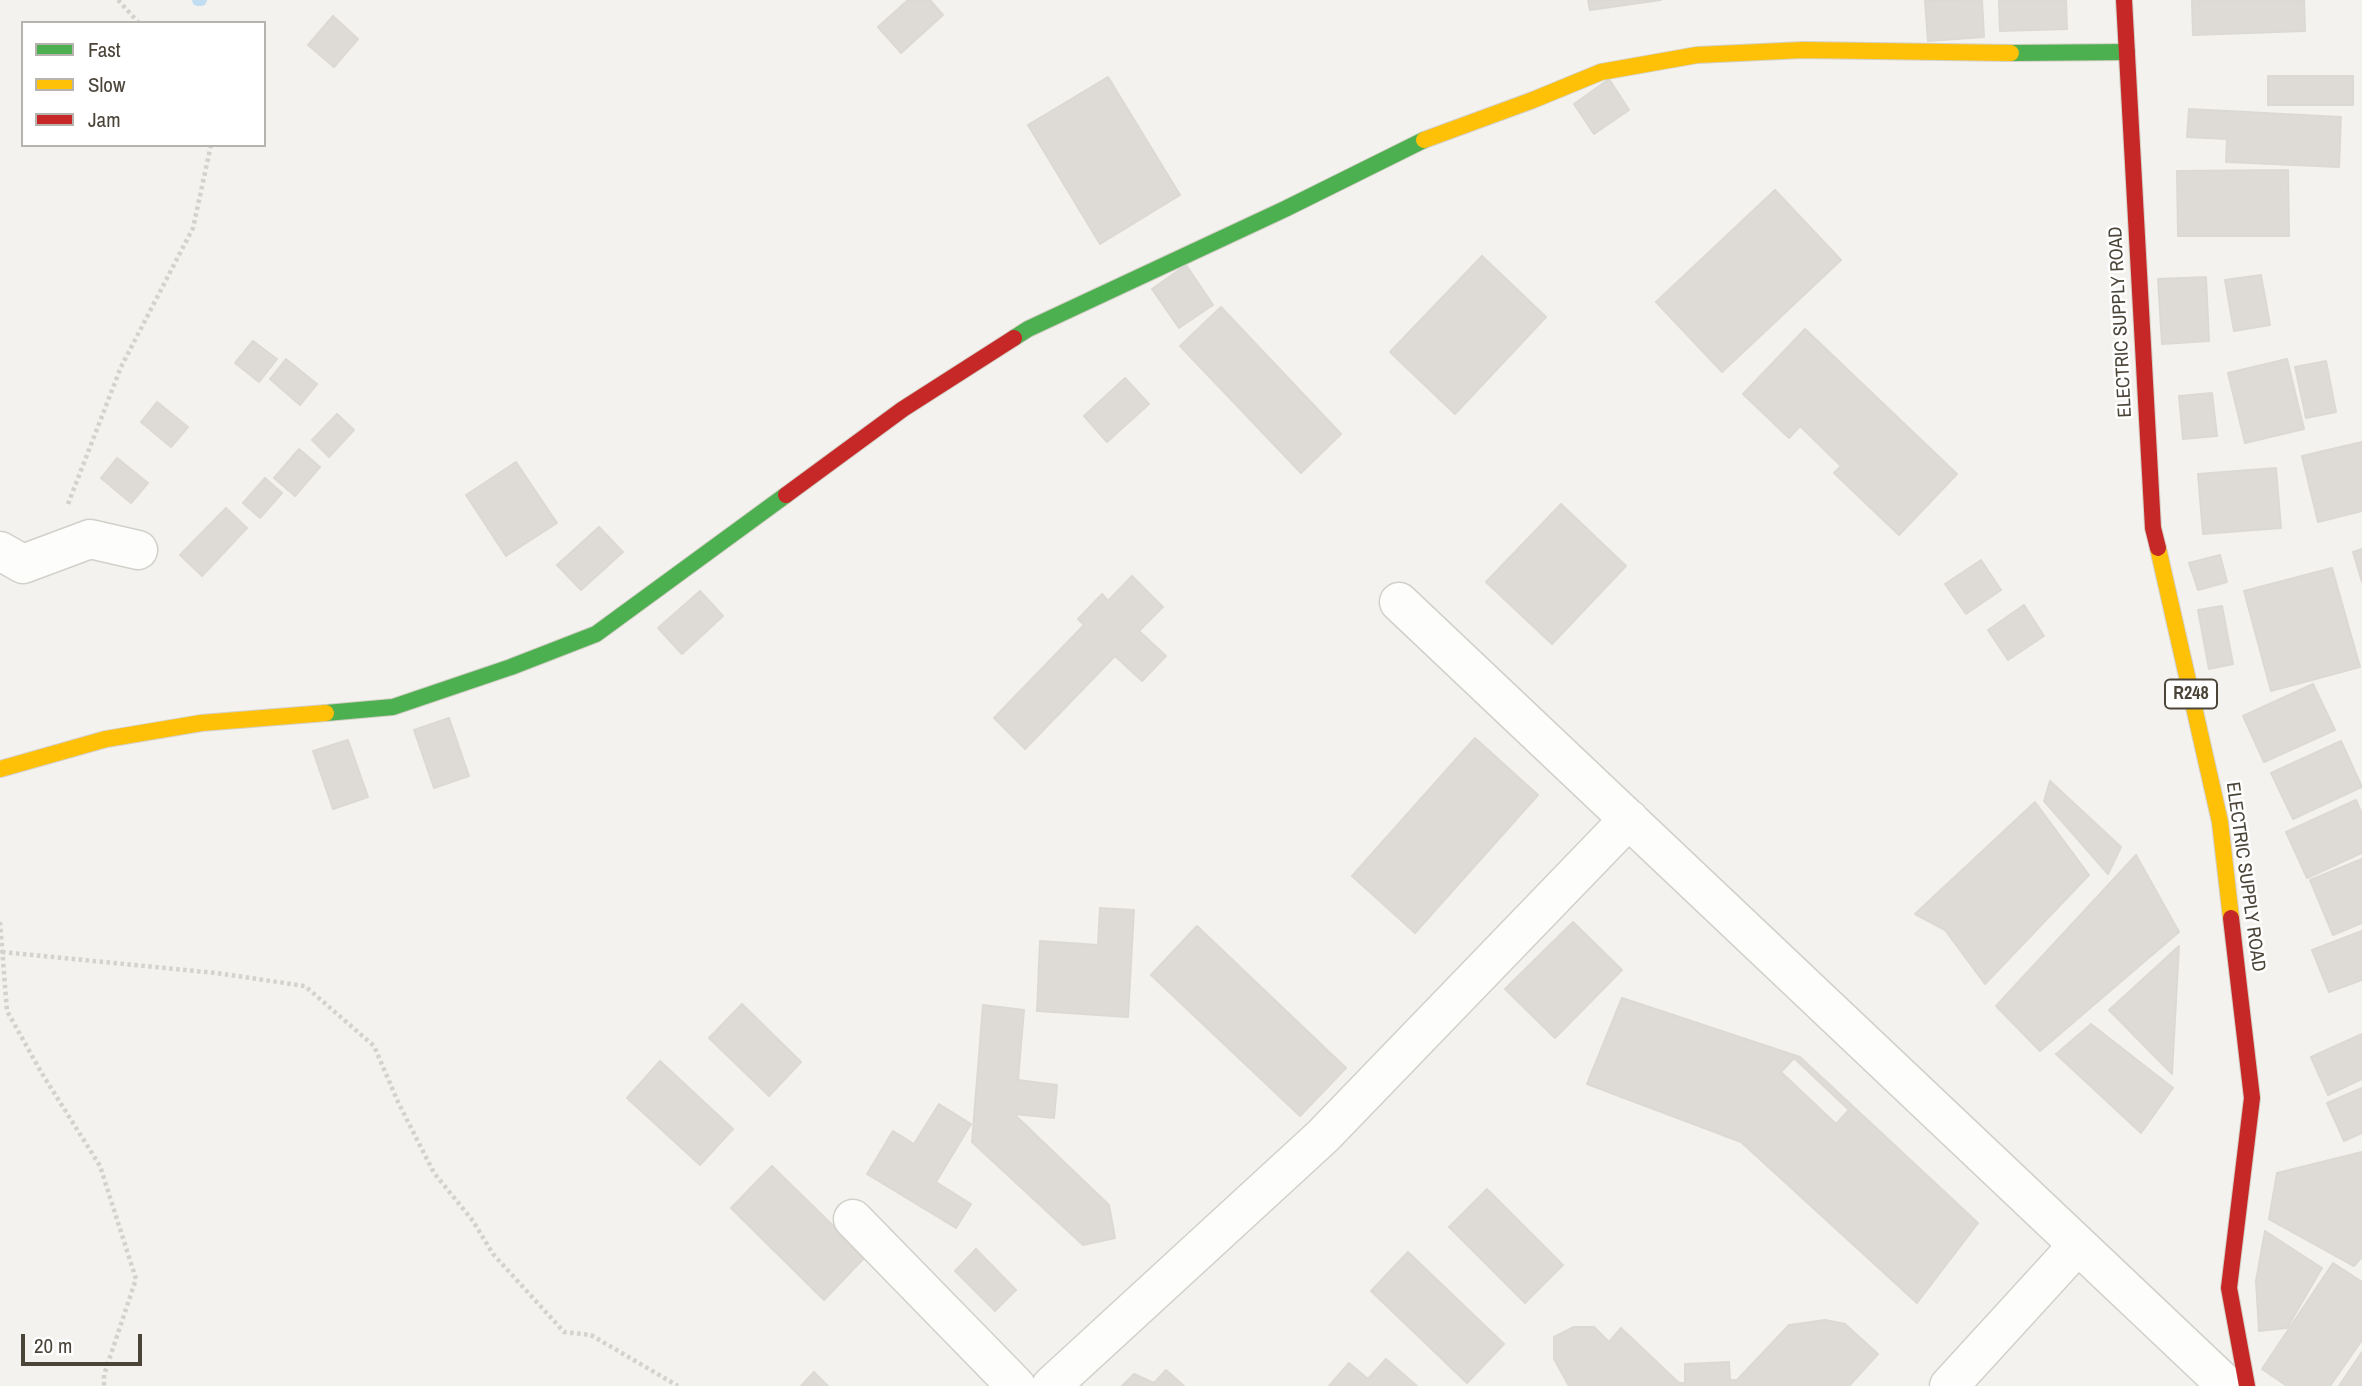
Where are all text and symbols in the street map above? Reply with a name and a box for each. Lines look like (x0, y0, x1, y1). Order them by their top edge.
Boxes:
legend (21, 21, 266, 147)
text: Fast (88, 35, 121, 64)
text: Slow (88, 70, 125, 99)
text: Jam (88, 105, 121, 134)
street label: ELECTRIC SUPPLY ROAD (2105, 226, 2137, 418)
road number: R248 (2165, 680, 2217, 708)
street label: ELECTRIC SUPPLY ROAD (2220, 781, 2270, 973)
scale bar (24, 1320, 145, 1364)
text: 20 m (34, 1331, 72, 1360)

